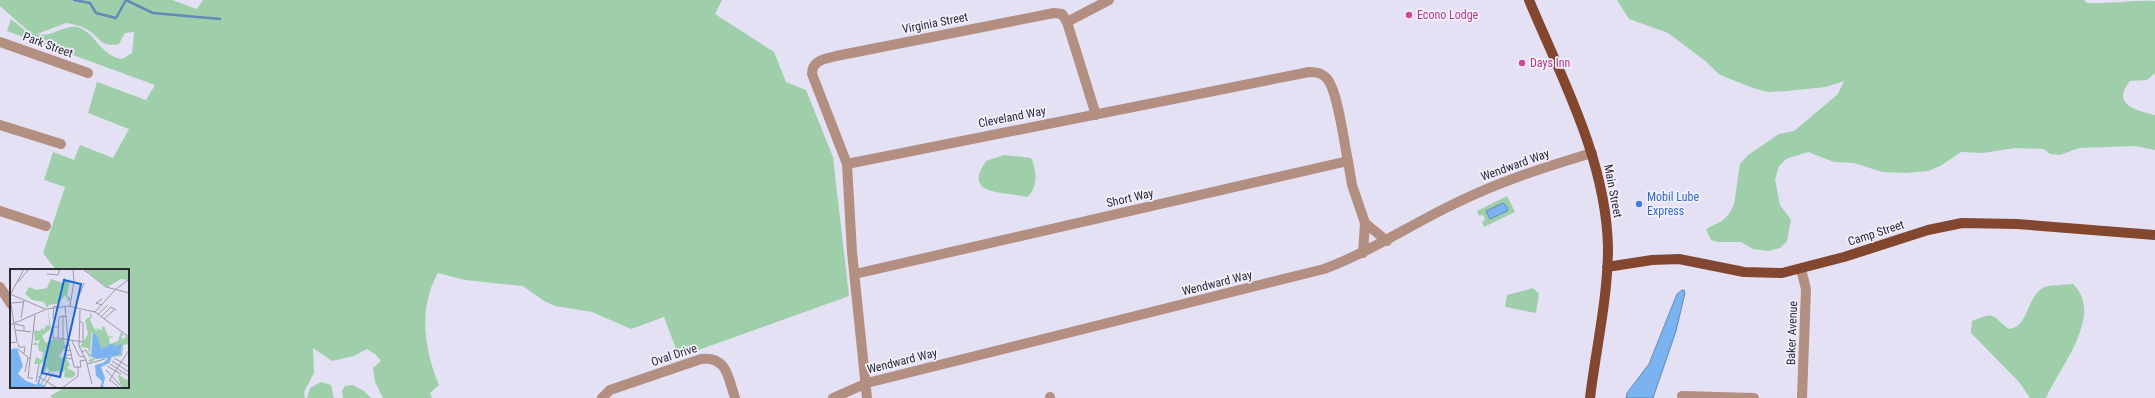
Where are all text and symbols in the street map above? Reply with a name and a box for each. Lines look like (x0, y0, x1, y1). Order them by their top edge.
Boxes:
place label: Econo Lodge (1417, 8, 1479, 22)
street label: Virginia Street (901, 10, 970, 36)
marker: Econo Lodge (1404, 10, 1414, 20)
street label: Park Street (21, 29, 75, 61)
place label: Days Inn (1530, 56, 1571, 70)
marker: Days Inn (1517, 58, 1527, 68)
street label: Cleveland Way (977, 104, 1047, 130)
street label: Wendward Way (1479, 146, 1551, 184)
street label: Main Street (1601, 163, 1625, 219)
street label: Short Way (1105, 186, 1155, 210)
place label: Mobil Lube Express (1647, 190, 1699, 218)
marker: Mobil Lube Express (1634, 199, 1644, 209)
street label: Camp Street (1846, 217, 1906, 249)
street label: Wendward Way (1180, 268, 1254, 298)
inset map (10, 269, 129, 388)
street label: Baker Avenue (1784, 300, 1800, 365)
street label: Oval Drive (649, 341, 699, 369)
street label: Wendward Way (865, 346, 939, 376)

